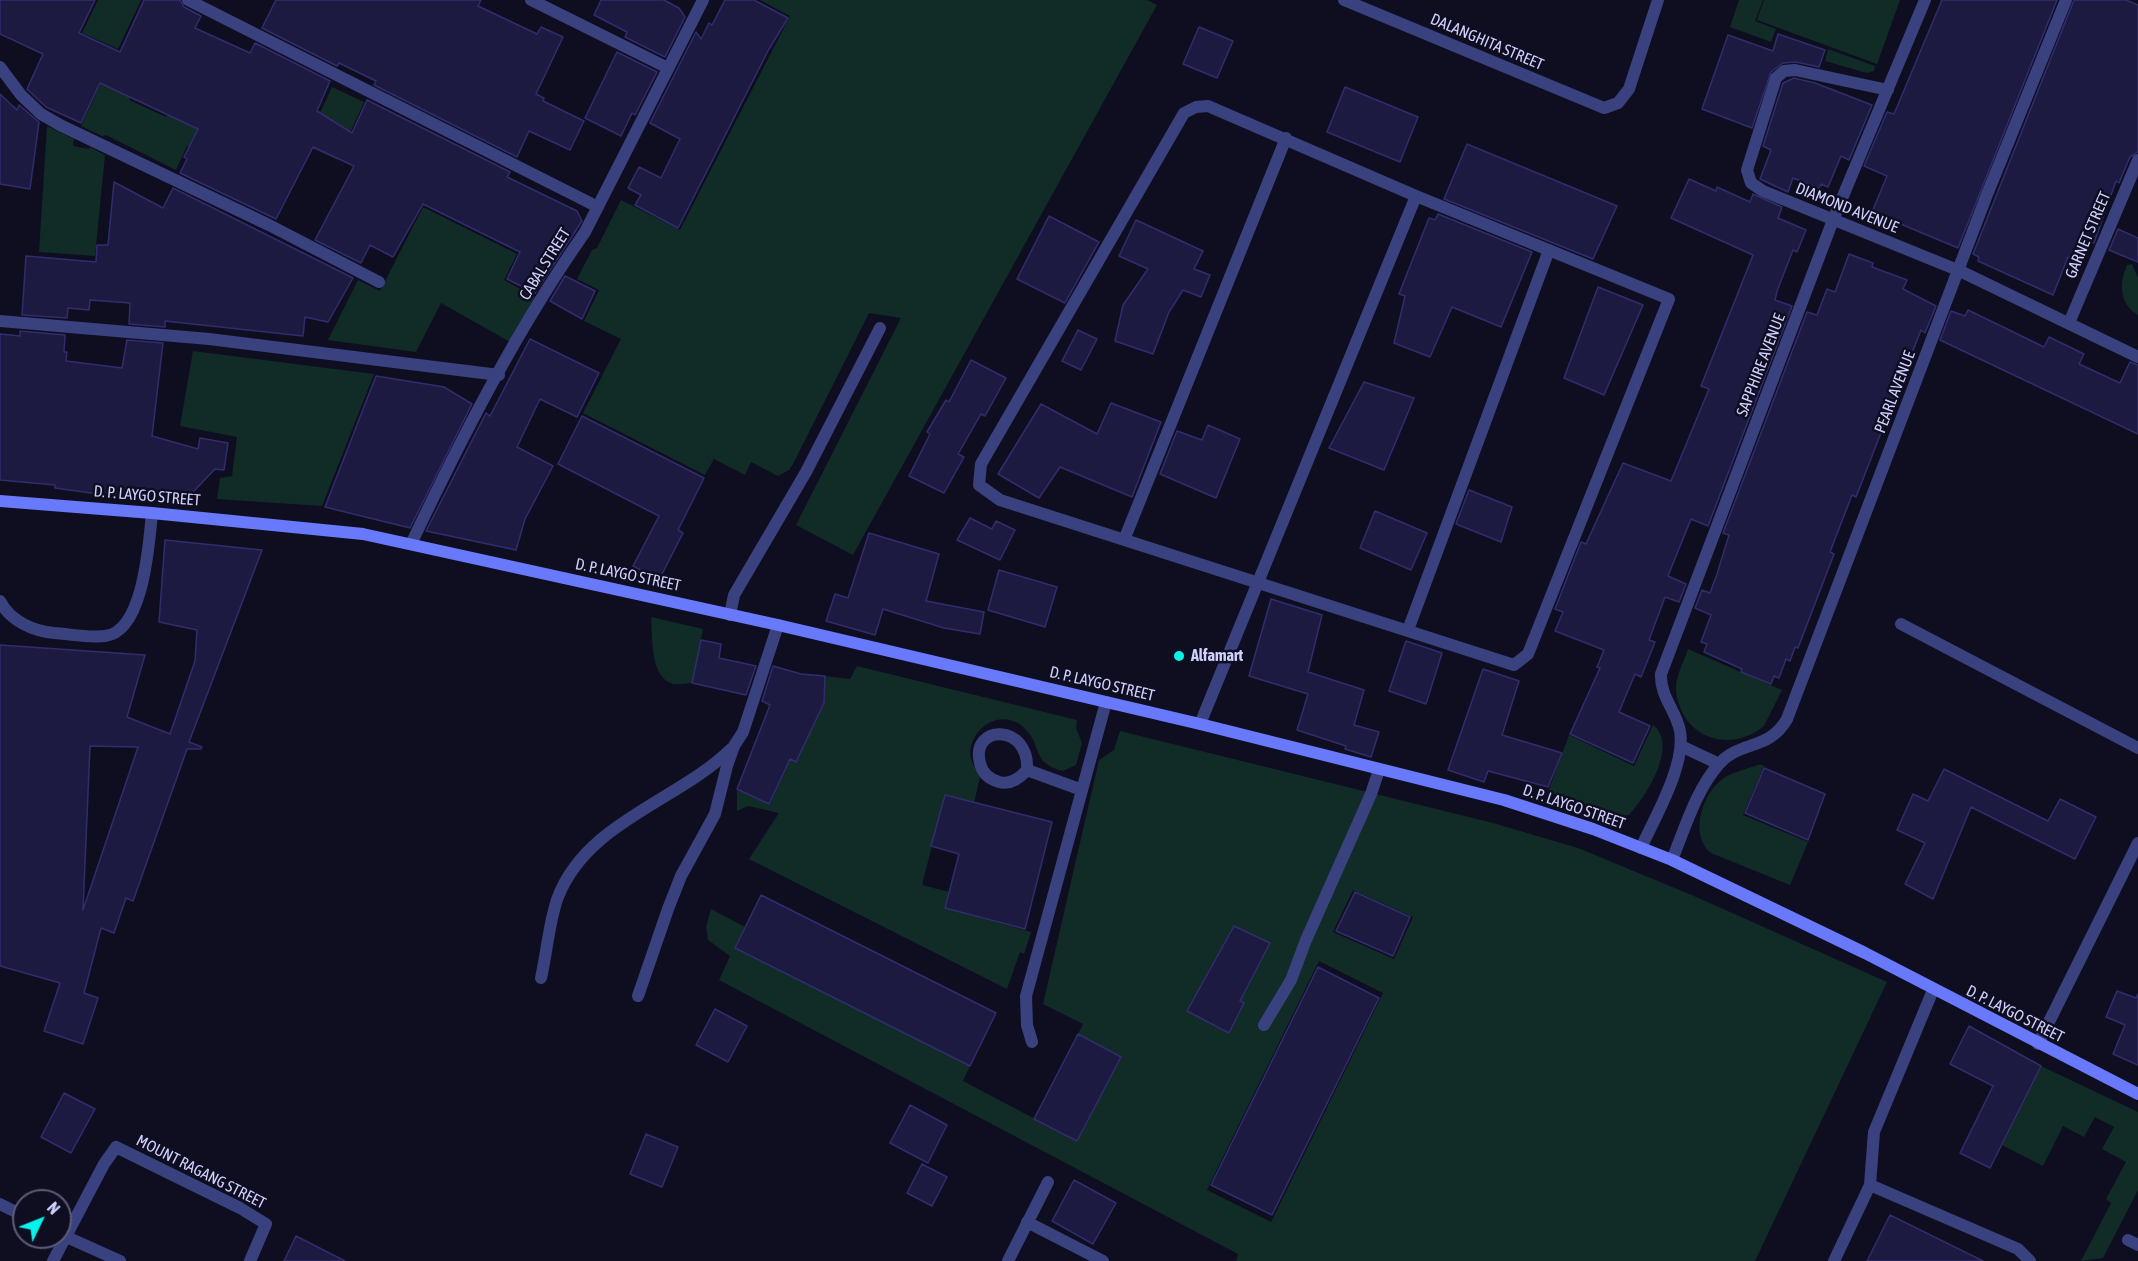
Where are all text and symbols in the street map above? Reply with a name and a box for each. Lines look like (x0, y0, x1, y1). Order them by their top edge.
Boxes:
street label: DALANGHITA STREET (1428, 10, 1546, 74)
street label: DIAMOND AVENUE (1793, 179, 1901, 237)
street label: GARNET STREET (2061, 189, 2115, 281)
street label: CABAL STREET (515, 224, 575, 304)
street label: SAPPHIRE AVENUE (1733, 311, 1789, 419)
street label: PEARL AVENUE (1870, 348, 1920, 436)
street label: D. P. LAYGO STREET (93, 482, 201, 510)
street label: D. P. LAYGO STREET (574, 554, 682, 596)
place label: Alfamart (1191, 646, 1243, 666)
marker: Alfamart (1172, 649, 1186, 663)
street label: D. P. LAYGO STREET (1048, 663, 1156, 705)
street label: D. P. LAYGO STREET (1520, 780, 1628, 834)
street label: D. P. LAYGO STREET (1963, 981, 2067, 1047)
street label: MOUNT RAGANG STREET (133, 1131, 269, 1213)
north arrow (12, 1189, 72, 1249)
text: N (44, 1198, 64, 1218)

